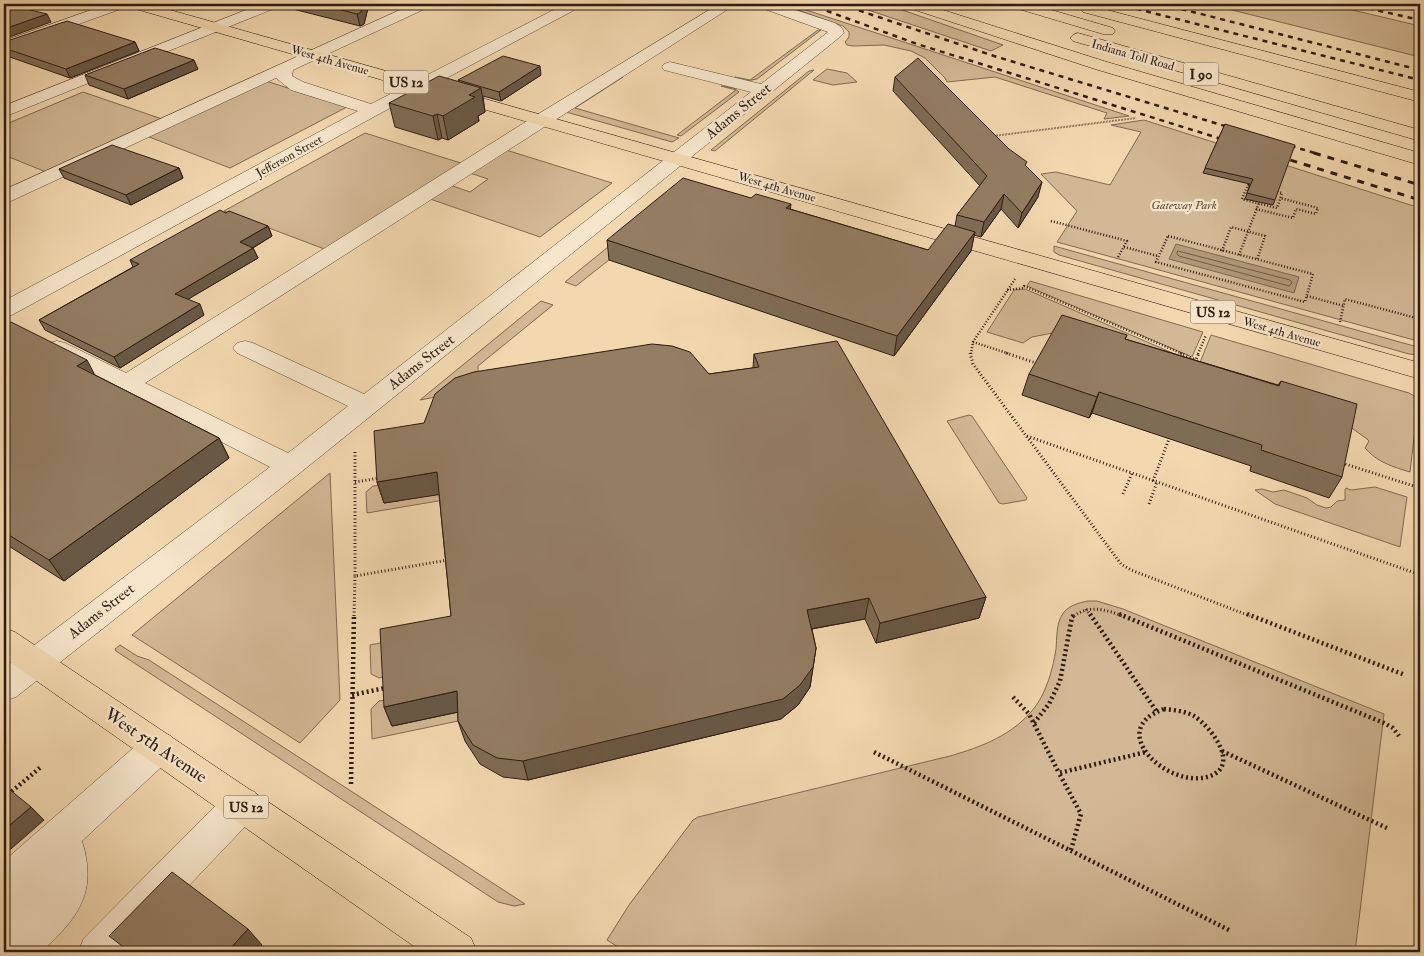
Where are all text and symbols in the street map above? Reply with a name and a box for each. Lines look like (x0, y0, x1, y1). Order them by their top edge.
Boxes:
street label: Indiana Toll Road (1090, 36, 1176, 74)
street label: West 4th Avenue (288, 42, 371, 79)
road number: I 90 (1184, 62, 1218, 86)
road number: US 12 (384, 70, 428, 94)
street label: Adams Street (701, 79, 775, 144)
street label: Jefferson Street (253, 132, 325, 181)
street label: West 4th Avenue (735, 169, 818, 206)
park label: Gateway Park (1151, 198, 1217, 213)
road number: US 12 (1190, 300, 1236, 324)
street label: West 4th Avenue (1240, 314, 1323, 351)
street label: Adams Street (383, 330, 458, 395)
street label: Adams Street (63, 579, 138, 644)
street label: West 5th Avenue (99, 702, 212, 789)
road number: US 12 (224, 796, 268, 819)

